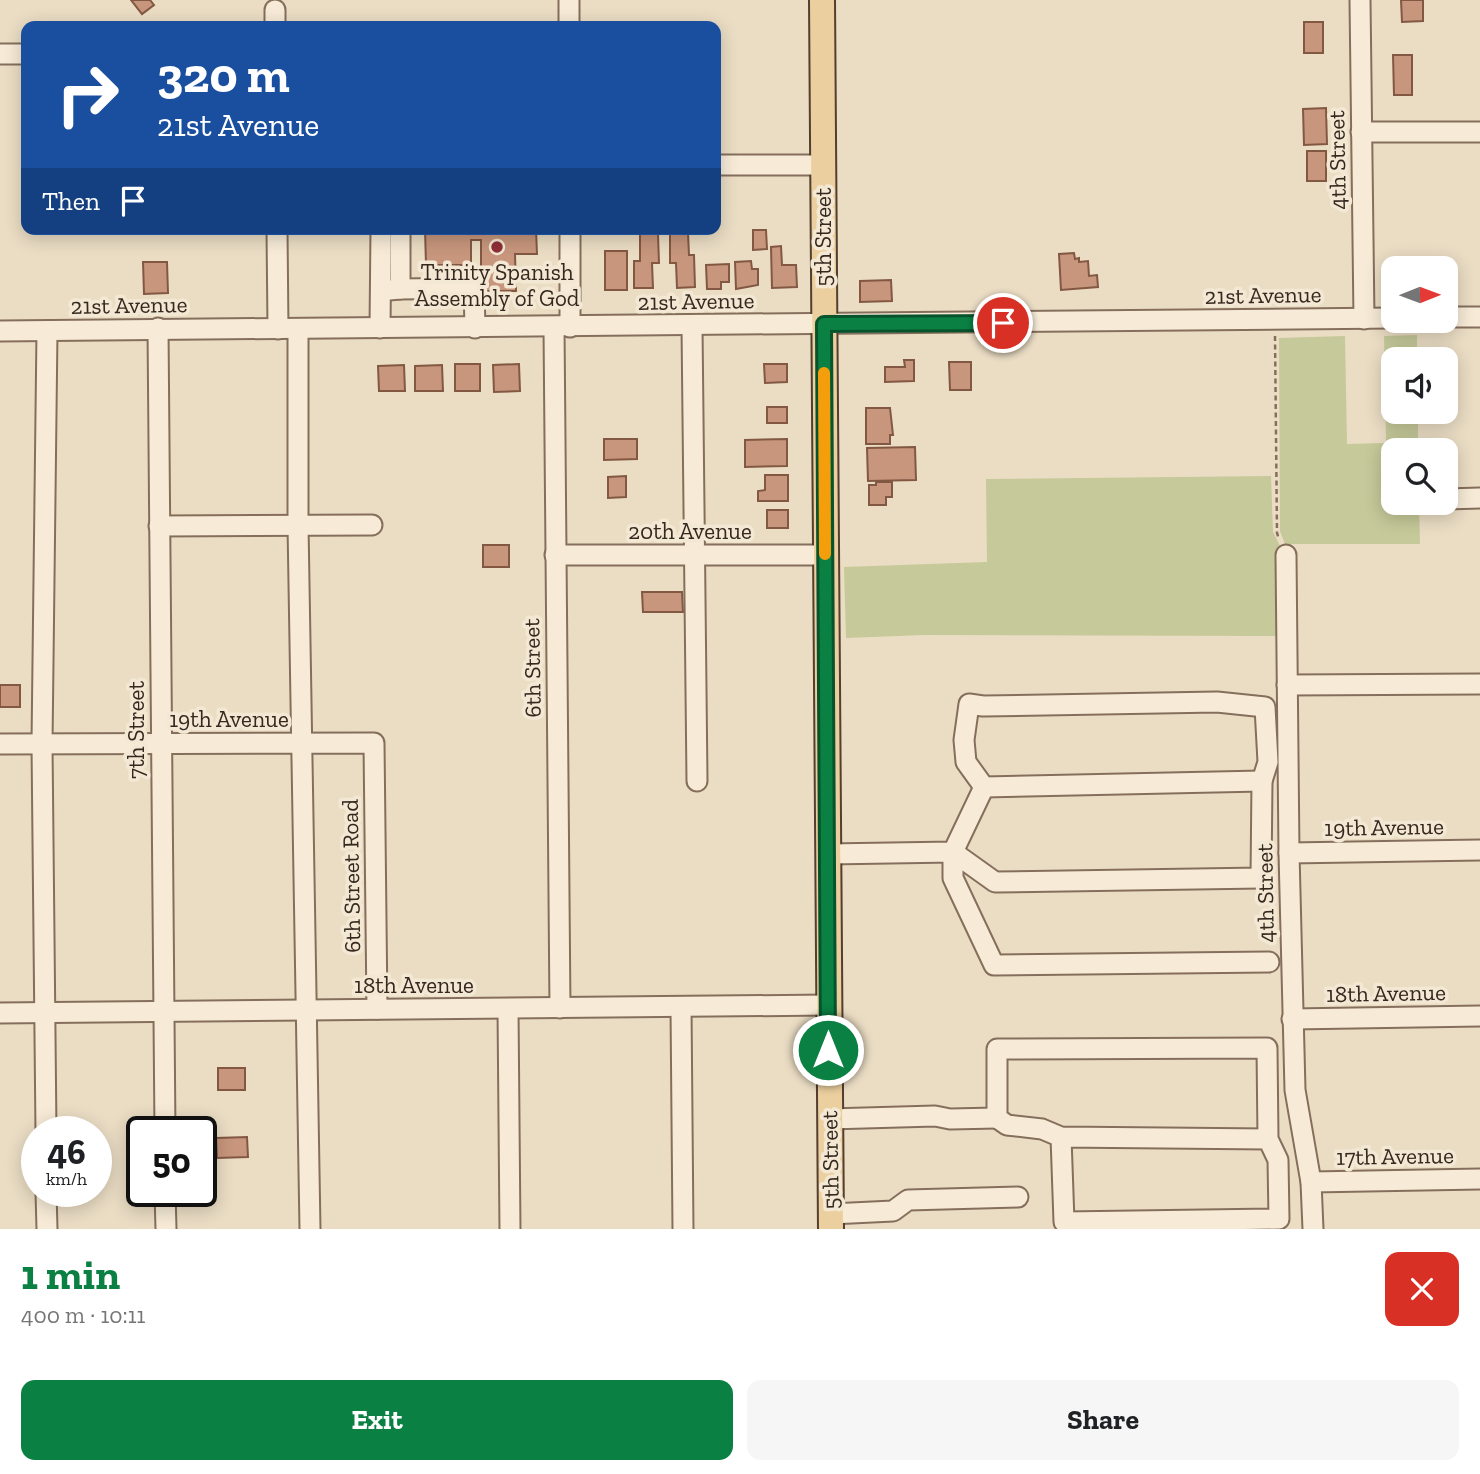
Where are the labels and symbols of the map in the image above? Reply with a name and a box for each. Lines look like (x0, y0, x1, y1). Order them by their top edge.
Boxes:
street label: 4th Street (1322, 110, 1352, 210)
street label: 5th Street (809, 187, 837, 286)
marker: Trinity Spanish Assembly of God (489, 239, 505, 255)
north arrow (1381, 256, 1458, 332)
place label: Trinity Spanish Assembly of God (415, 258, 580, 312)
street label: 21st Avenue (1204, 280, 1322, 310)
street label: 21st Avenue (637, 286, 755, 316)
street label: 21st Avenue (70, 290, 188, 320)
pin (973, 293, 1033, 353)
street label: 20th Avenue (628, 517, 752, 545)
street label: 6th Street (517, 618, 547, 718)
street label: 7th Street (122, 681, 150, 779)
street label: 19th Avenue (169, 705, 289, 733)
street label: 6th Street Road (336, 798, 366, 953)
street label: 19th Avenue (1324, 812, 1444, 842)
street label: 4th Street (1250, 843, 1280, 943)
street label: 18th Avenue (354, 971, 474, 999)
street label: 18th Avenue (1326, 978, 1446, 1008)
position arrow (791, 1013, 865, 1087)
street label: 5th Street (815, 1110, 845, 1210)
speed limit sign: 50 (126, 1116, 217, 1207)
street label: 17th Avenue (1336, 1141, 1454, 1171)

